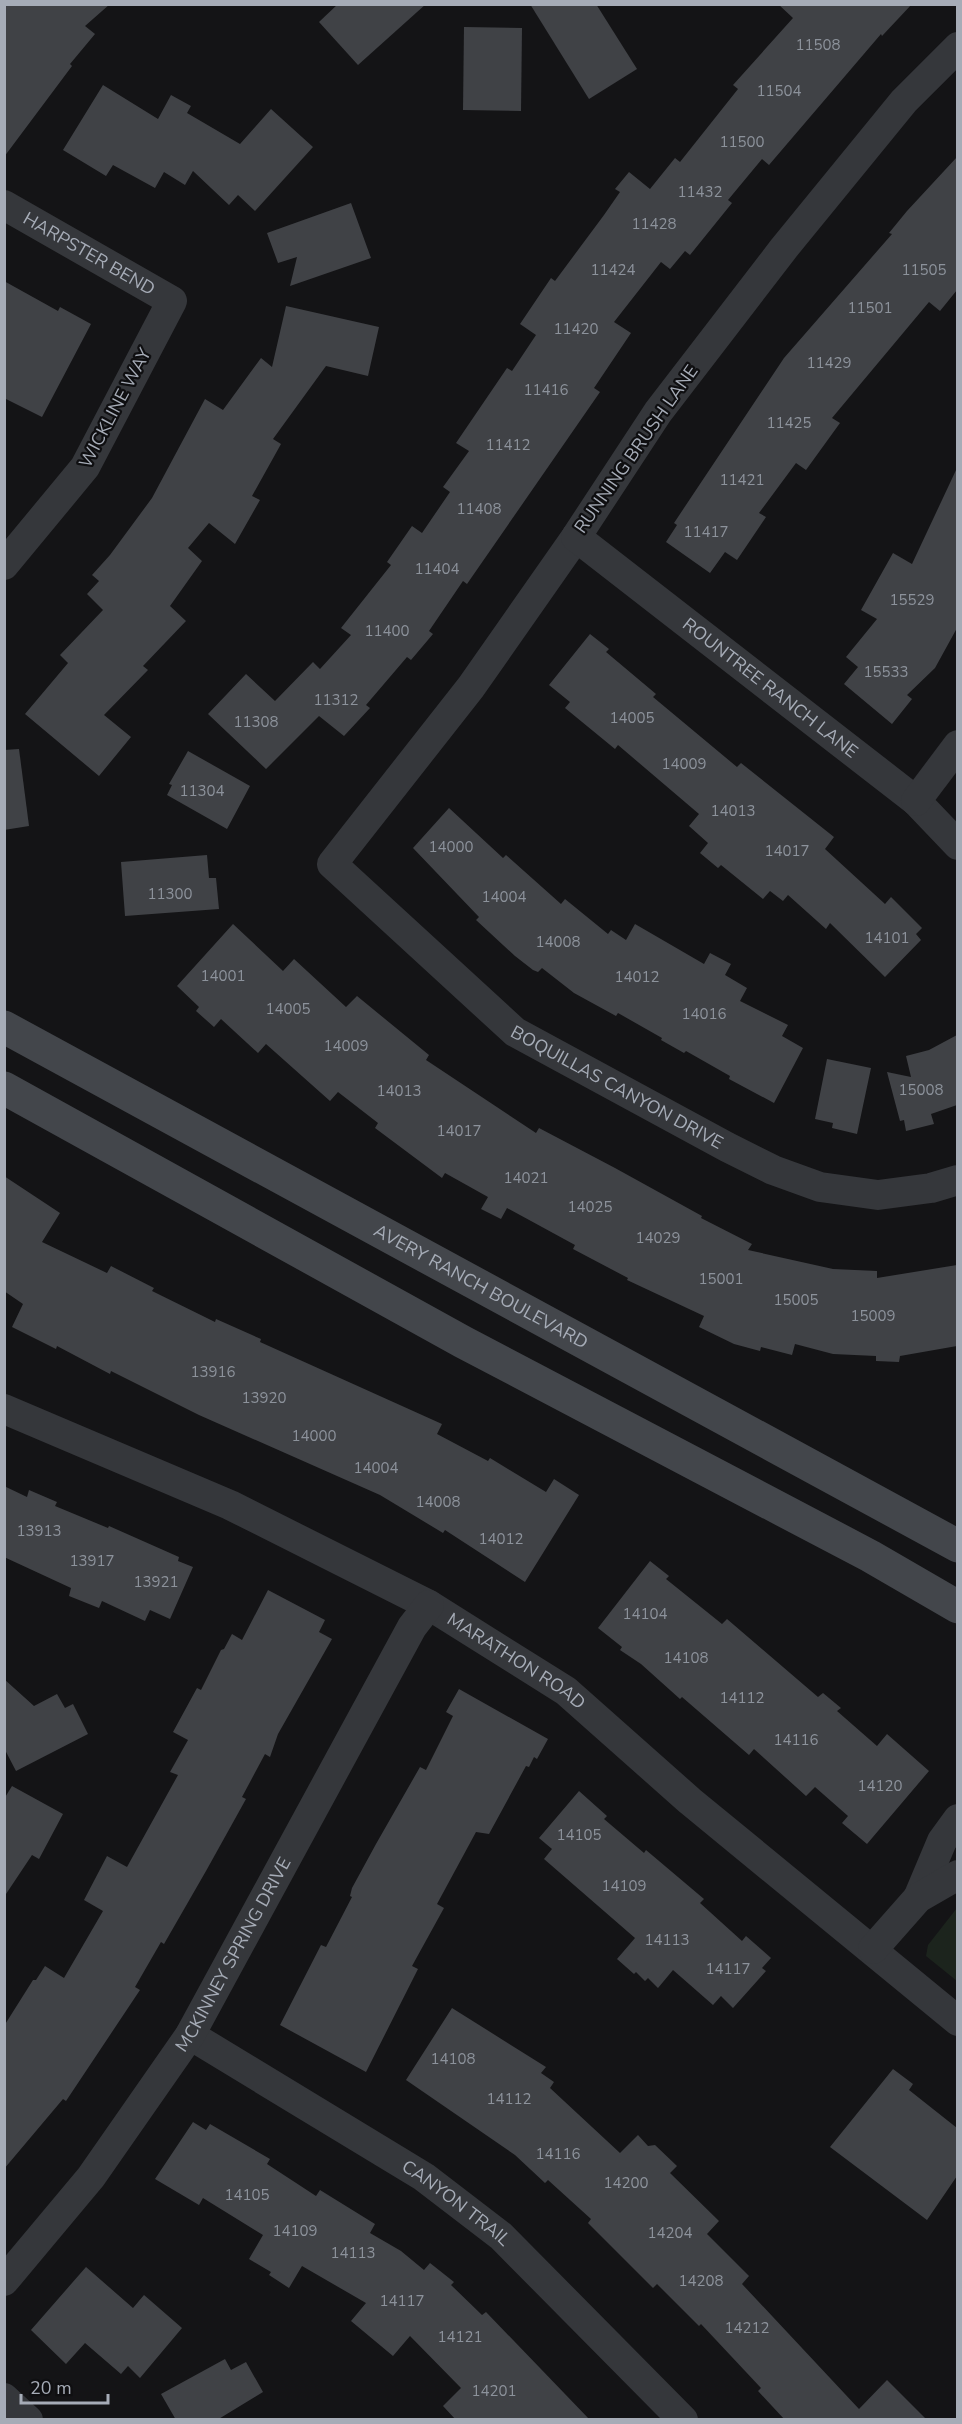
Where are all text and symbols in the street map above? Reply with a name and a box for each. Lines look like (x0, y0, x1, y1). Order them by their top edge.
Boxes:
house number: 11508 (795, 35, 841, 55)
house number: 11504 (756, 81, 802, 101)
house number: 11500 (719, 132, 765, 152)
house number: 11432 (677, 182, 723, 202)
street label: HARPSTER BEND (19, 206, 160, 301)
house number: 11428 (631, 214, 677, 234)
house number: 11424 (590, 260, 636, 280)
house number: 11505 (901, 260, 947, 280)
house number: 11501 (847, 298, 893, 318)
house number: 11420 (553, 319, 599, 339)
street label: WICKLINE WAY (73, 344, 157, 472)
house number: 11429 (806, 353, 852, 373)
street label: RUNNING BRUSH LANE (569, 360, 703, 538)
house number: 11416 (523, 380, 569, 400)
house number: 11425 (766, 413, 812, 433)
house number: 11412 (485, 435, 531, 455)
house number: 11421 (719, 470, 765, 490)
house number: 11408 (456, 499, 502, 519)
house number: 11417 (683, 522, 729, 542)
house number: 11404 (414, 559, 460, 579)
house number: 15529 (889, 590, 935, 610)
street label: ROUNTREE RANCH LANE (678, 612, 863, 764)
house number: 11400 (364, 621, 410, 641)
house number: 15533 (863, 662, 909, 682)
house number: 11312 (313, 690, 359, 710)
house number: 14005 (609, 708, 655, 728)
house number: 11308 (233, 712, 279, 732)
house number: 14009 (661, 754, 707, 774)
house number: 11304 (179, 781, 225, 801)
house number: 14013 (710, 801, 756, 821)
house number: 14000 (428, 837, 474, 857)
house number: 14017 (764, 841, 810, 861)
house number: 11300 (147, 884, 193, 904)
house number: 14004 (481, 887, 527, 907)
house number: 14101 (864, 928, 910, 948)
house number: 14008 (535, 932, 581, 952)
house number: 14001 (200, 966, 246, 986)
house number: 14012 (614, 967, 660, 987)
house number: 14005 (265, 999, 311, 1019)
house number: 14016 (681, 1004, 727, 1024)
street label: BOQUILLAS CANYON DRIVE (506, 1020, 727, 1155)
house number: 14009 (323, 1036, 369, 1056)
house number: 15008 (898, 1080, 944, 1100)
house number: 14013 (376, 1081, 422, 1101)
house number: 14017 (436, 1121, 482, 1141)
house number: 14021 (503, 1168, 549, 1188)
house number: 14025 (567, 1197, 613, 1217)
street label: AVERY RANCH BOULEVARD (370, 1219, 592, 1354)
house number: 14029 (635, 1228, 681, 1248)
house number: 15001 (698, 1269, 744, 1289)
house number: 15005 (773, 1290, 819, 1310)
house number: 15009 (850, 1306, 896, 1326)
house number: 13916 (190, 1362, 236, 1382)
house number: 13920 (241, 1388, 287, 1408)
house number: 14000 (291, 1426, 337, 1446)
house number: 14004 (353, 1458, 399, 1478)
house number: 14008 (415, 1492, 461, 1512)
house number: 13913 (16, 1521, 62, 1541)
house number: 14012 (478, 1529, 524, 1549)
house number: 13917 (69, 1551, 115, 1571)
house number: 13921 (133, 1572, 179, 1592)
house number: 14104 (622, 1604, 668, 1624)
street label: MARATHON ROAD (443, 1607, 591, 1715)
house number: 14108 (663, 1648, 709, 1668)
house number: 14112 (719, 1688, 765, 1708)
house number: 14116 (773, 1730, 819, 1750)
house number: 14120 (857, 1776, 903, 1796)
house number: 14105 (556, 1825, 602, 1845)
street label: MCKINNEY SPRING DRIVE (170, 1853, 296, 2057)
house number: 14109 (601, 1876, 647, 1896)
house number: 14113 (644, 1930, 690, 1950)
house number: 14117 (705, 1959, 751, 1979)
house number: 14108 (430, 2049, 476, 2069)
house number: 14112 (486, 2089, 532, 2109)
house number: 14116 (535, 2144, 581, 2164)
street label: CANYON TRAIL (397, 2154, 516, 2251)
house number: 14200 (603, 2173, 649, 2193)
house number: 14105 (224, 2185, 270, 2205)
house number: 14109 (272, 2221, 318, 2241)
house number: 14204 (647, 2223, 693, 2243)
house number: 14113 (330, 2243, 376, 2263)
house number: 14208 (678, 2271, 724, 2291)
house number: 14117 (379, 2291, 425, 2311)
house number: 14212 (724, 2318, 770, 2338)
house number: 14121 (437, 2327, 483, 2347)
scale bar (21, 2367, 108, 2405)
text: 20 m (30, 2376, 72, 2400)
house number: 14201 (471, 2381, 517, 2401)

